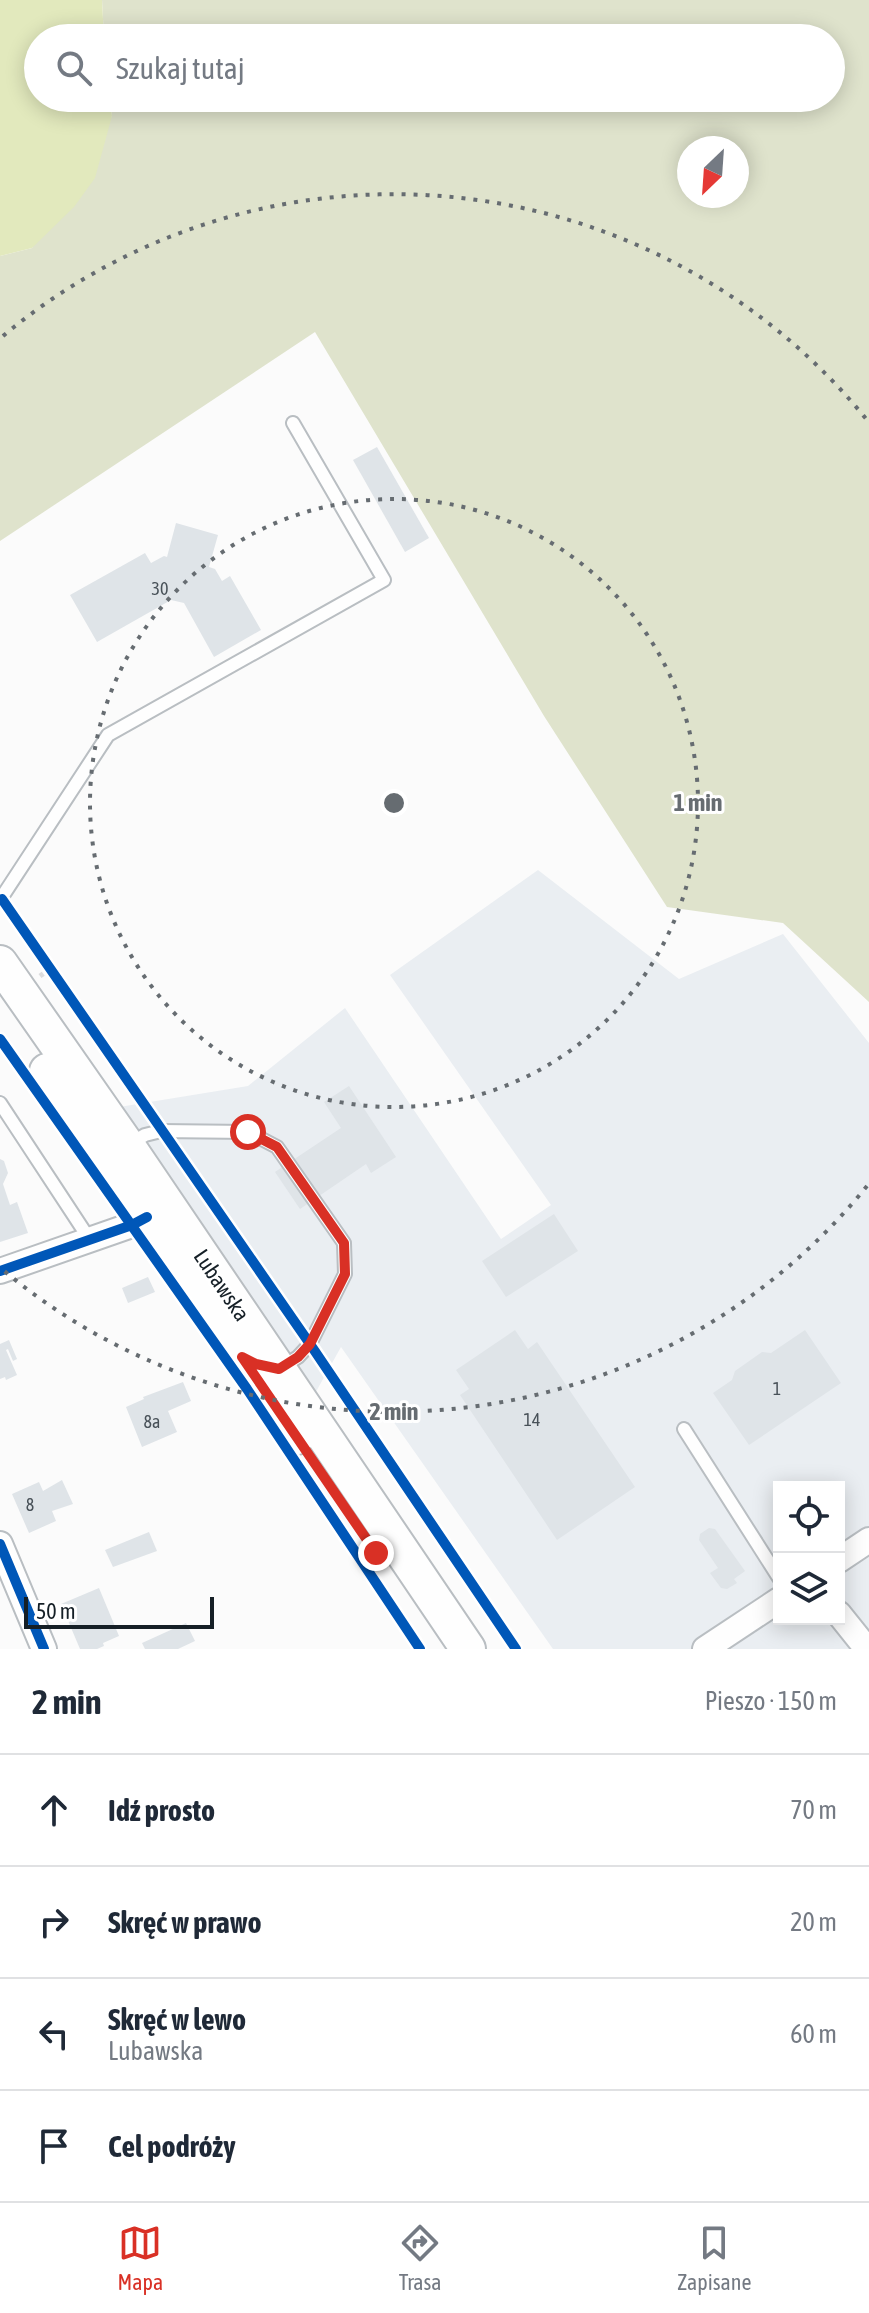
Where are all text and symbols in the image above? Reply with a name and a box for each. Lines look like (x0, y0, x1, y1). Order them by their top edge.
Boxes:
search box (24, 24, 845, 112)
icon: search (52, 46, 96, 90)
text: Szukaj tutaj (116, 51, 245, 85)
north arrow (677, 136, 749, 208)
house number: 30 (152, 578, 168, 599)
centre of rings (380, 789, 408, 817)
text: 1 min (673, 789, 723, 816)
route start (230, 1114, 266, 1150)
street label: Lubawska (189, 1244, 255, 1326)
house number: 1 (773, 1378, 781, 1399)
text: 2 min (369, 1398, 419, 1425)
house number: 14 (524, 1409, 540, 1430)
house number: 8a (144, 1411, 160, 1432)
map controls (773, 1481, 845, 1625)
button: locate (773, 1481, 845, 1553)
house number: 8 (26, 1494, 34, 1515)
route end (358, 1535, 394, 1571)
button: layers (773, 1553, 845, 1625)
scale bar (24, 1593, 214, 1629)
text: 50 m (36, 1598, 76, 1624)
text: 2 min (32, 1682, 101, 1721)
text: Pieszo · 150 m (705, 1686, 837, 1716)
icon: ahead (32, 1788, 76, 1832)
text: Idź prosto (108, 1793, 215, 1827)
text: 70 m (790, 1795, 837, 1825)
icon: right (32, 1900, 76, 1944)
text: Skręć w prawo (108, 1905, 261, 1939)
text: 20 m (790, 1907, 837, 1937)
text: Skręć w lewo (108, 2002, 246, 2036)
icon: left (32, 2012, 76, 2056)
text: 60 m (790, 2019, 837, 2049)
text: Lubawska (108, 2036, 203, 2066)
icon: arrive (32, 2124, 76, 2168)
text: Cel podróży (108, 2129, 236, 2163)
tab: Mapa (118, 2221, 163, 2295)
tab: Trasa (398, 2221, 442, 2295)
tab: Zapisane (677, 2221, 751, 2295)

